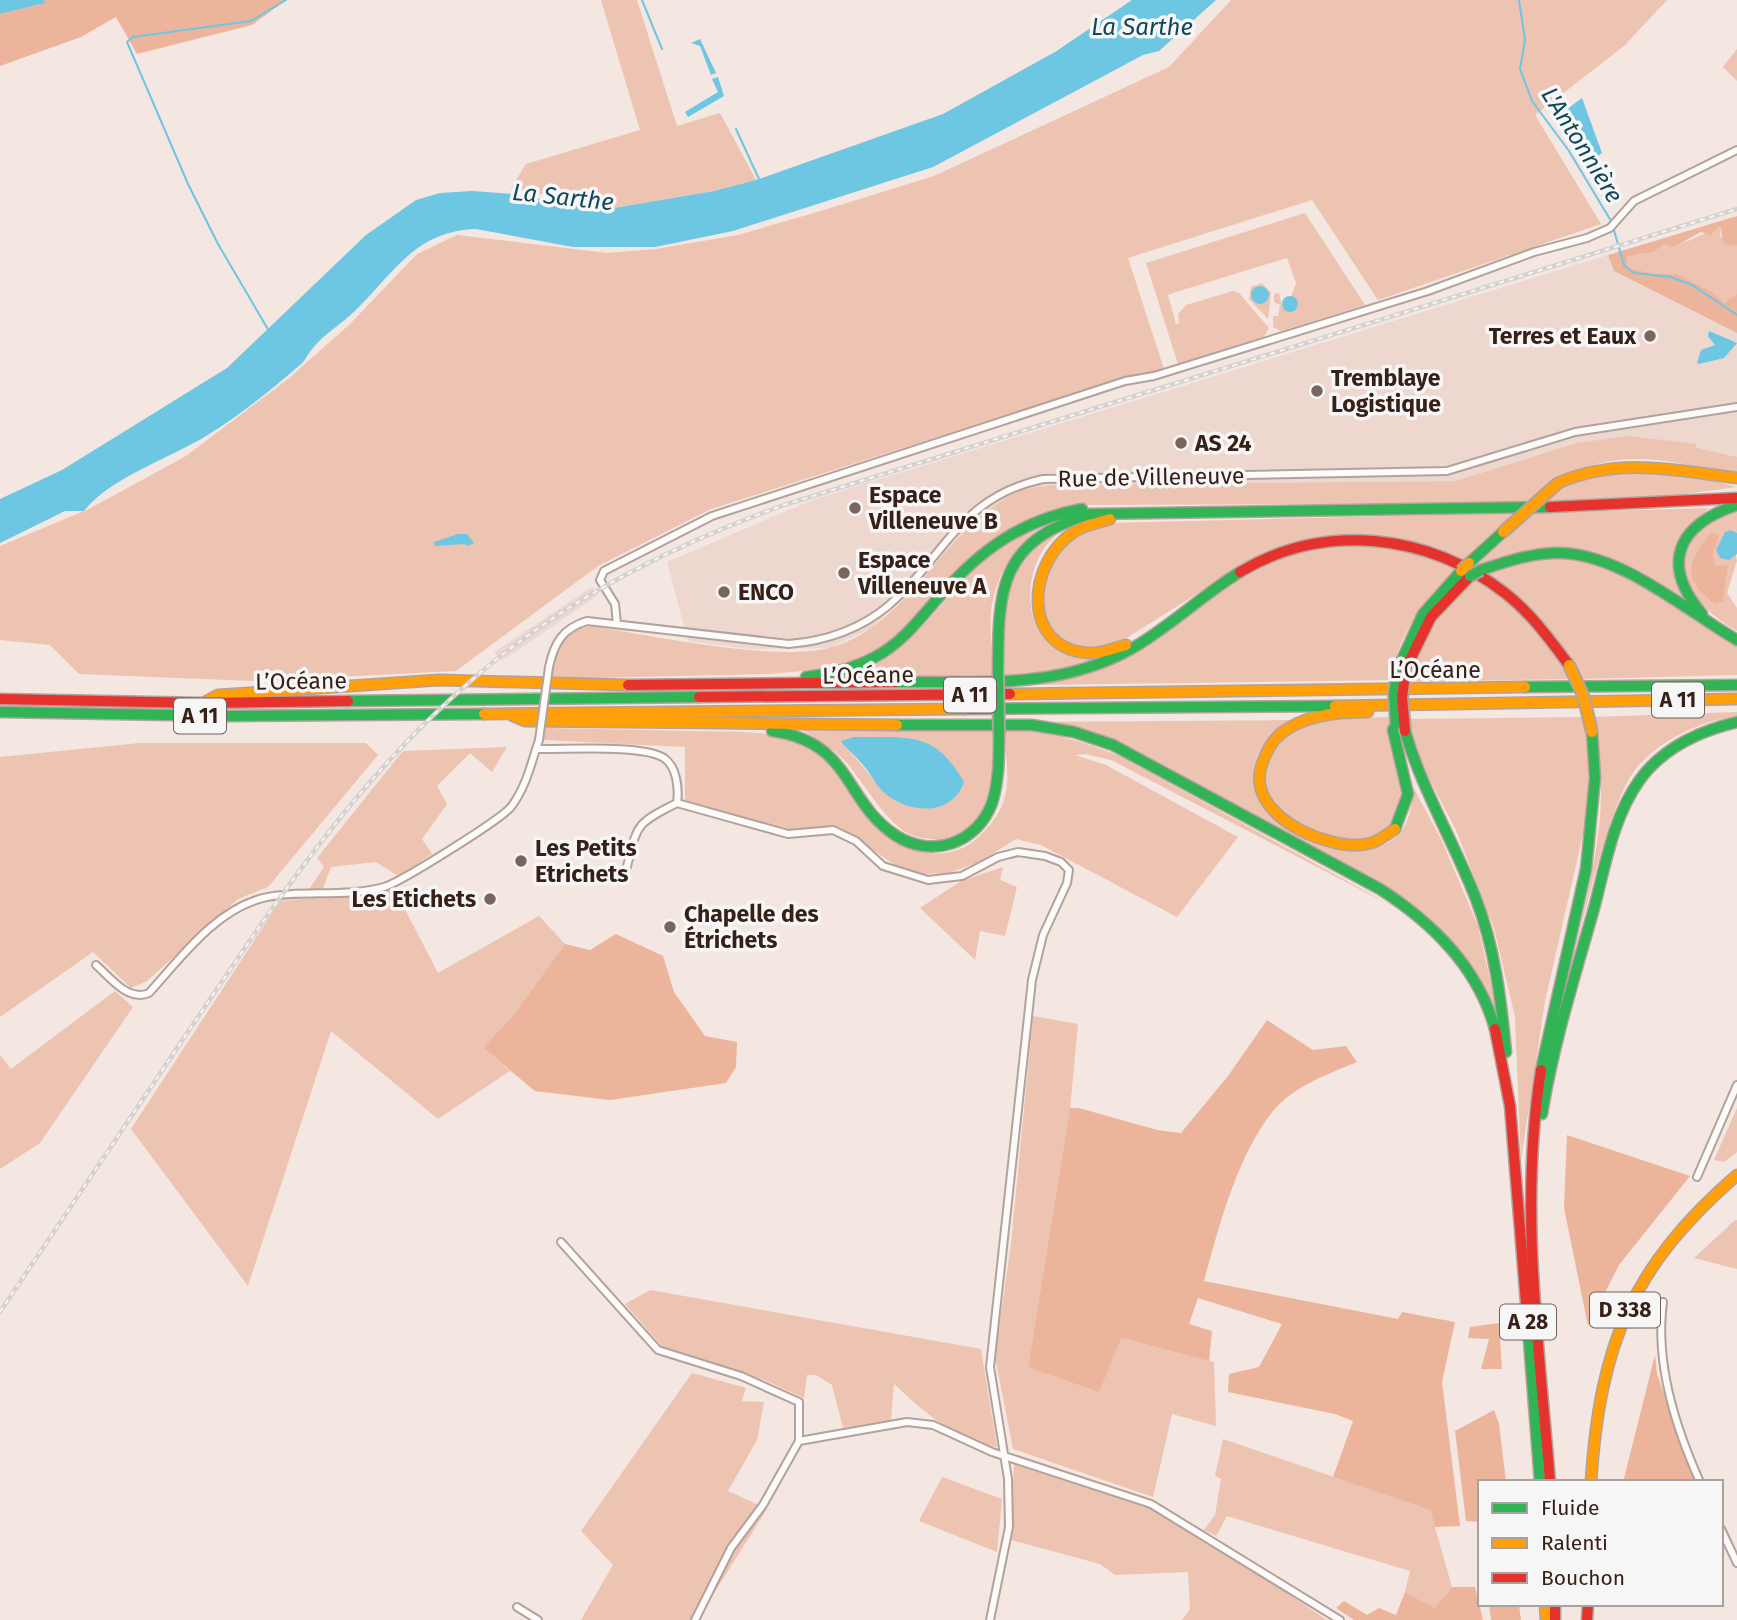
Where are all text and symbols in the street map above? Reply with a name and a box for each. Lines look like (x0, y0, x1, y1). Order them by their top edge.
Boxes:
water label: La Sarthe (1091, 13, 1193, 41)
water label: L'Antonnière (1535, 82, 1629, 208)
water label: La Sarthe (511, 178, 615, 216)
place label: Terres et Eaux (1489, 322, 1636, 350)
marker: Terres et Eaux (1642, 328, 1658, 344)
place label: Tremblaye Logistique (1331, 364, 1441, 418)
marker: Tremblaye Logistique (1309, 383, 1325, 399)
place label: AS 24 (1194, 429, 1251, 457)
marker: AS 24 (1173, 435, 1189, 451)
street label: Rue de Villeneuve (1057, 461, 1245, 493)
place label: Espace Villeneuve B (868, 481, 998, 535)
marker: Espace Villeneuve B (847, 500, 863, 516)
place label: Espace Villeneuve A (857, 546, 987, 600)
marker: Espace Villeneuve A (836, 565, 852, 581)
place label: ENCO (738, 578, 794, 606)
marker: ENCO (716, 584, 732, 600)
street label: L’Océane (1389, 656, 1481, 684)
street label: L’Océane (822, 660, 914, 690)
street label: L’Océane (255, 666, 347, 696)
road number: A 11 (944, 678, 996, 712)
road number: A 11 (1652, 682, 1704, 718)
road number: A 11 (174, 698, 226, 734)
place label: Les Petits Etrichets (535, 834, 637, 888)
marker: Les Petits Etrichets (513, 853, 529, 869)
place label: Les Etichets (352, 885, 476, 913)
marker: Les Etichets (482, 891, 498, 907)
place label: Chapelle des Étrichets (684, 900, 819, 954)
marker: Chapelle des Étrichets (662, 919, 678, 935)
road number: D 338 (1590, 1292, 1660, 1328)
road number: A 28 (1500, 1304, 1556, 1340)
legend (1478, 1480, 1723, 1606)
text: Fluide (1541, 1495, 1599, 1521)
text: Ralenti (1541, 1530, 1608, 1556)
text: Bouchon (1541, 1565, 1625, 1591)

